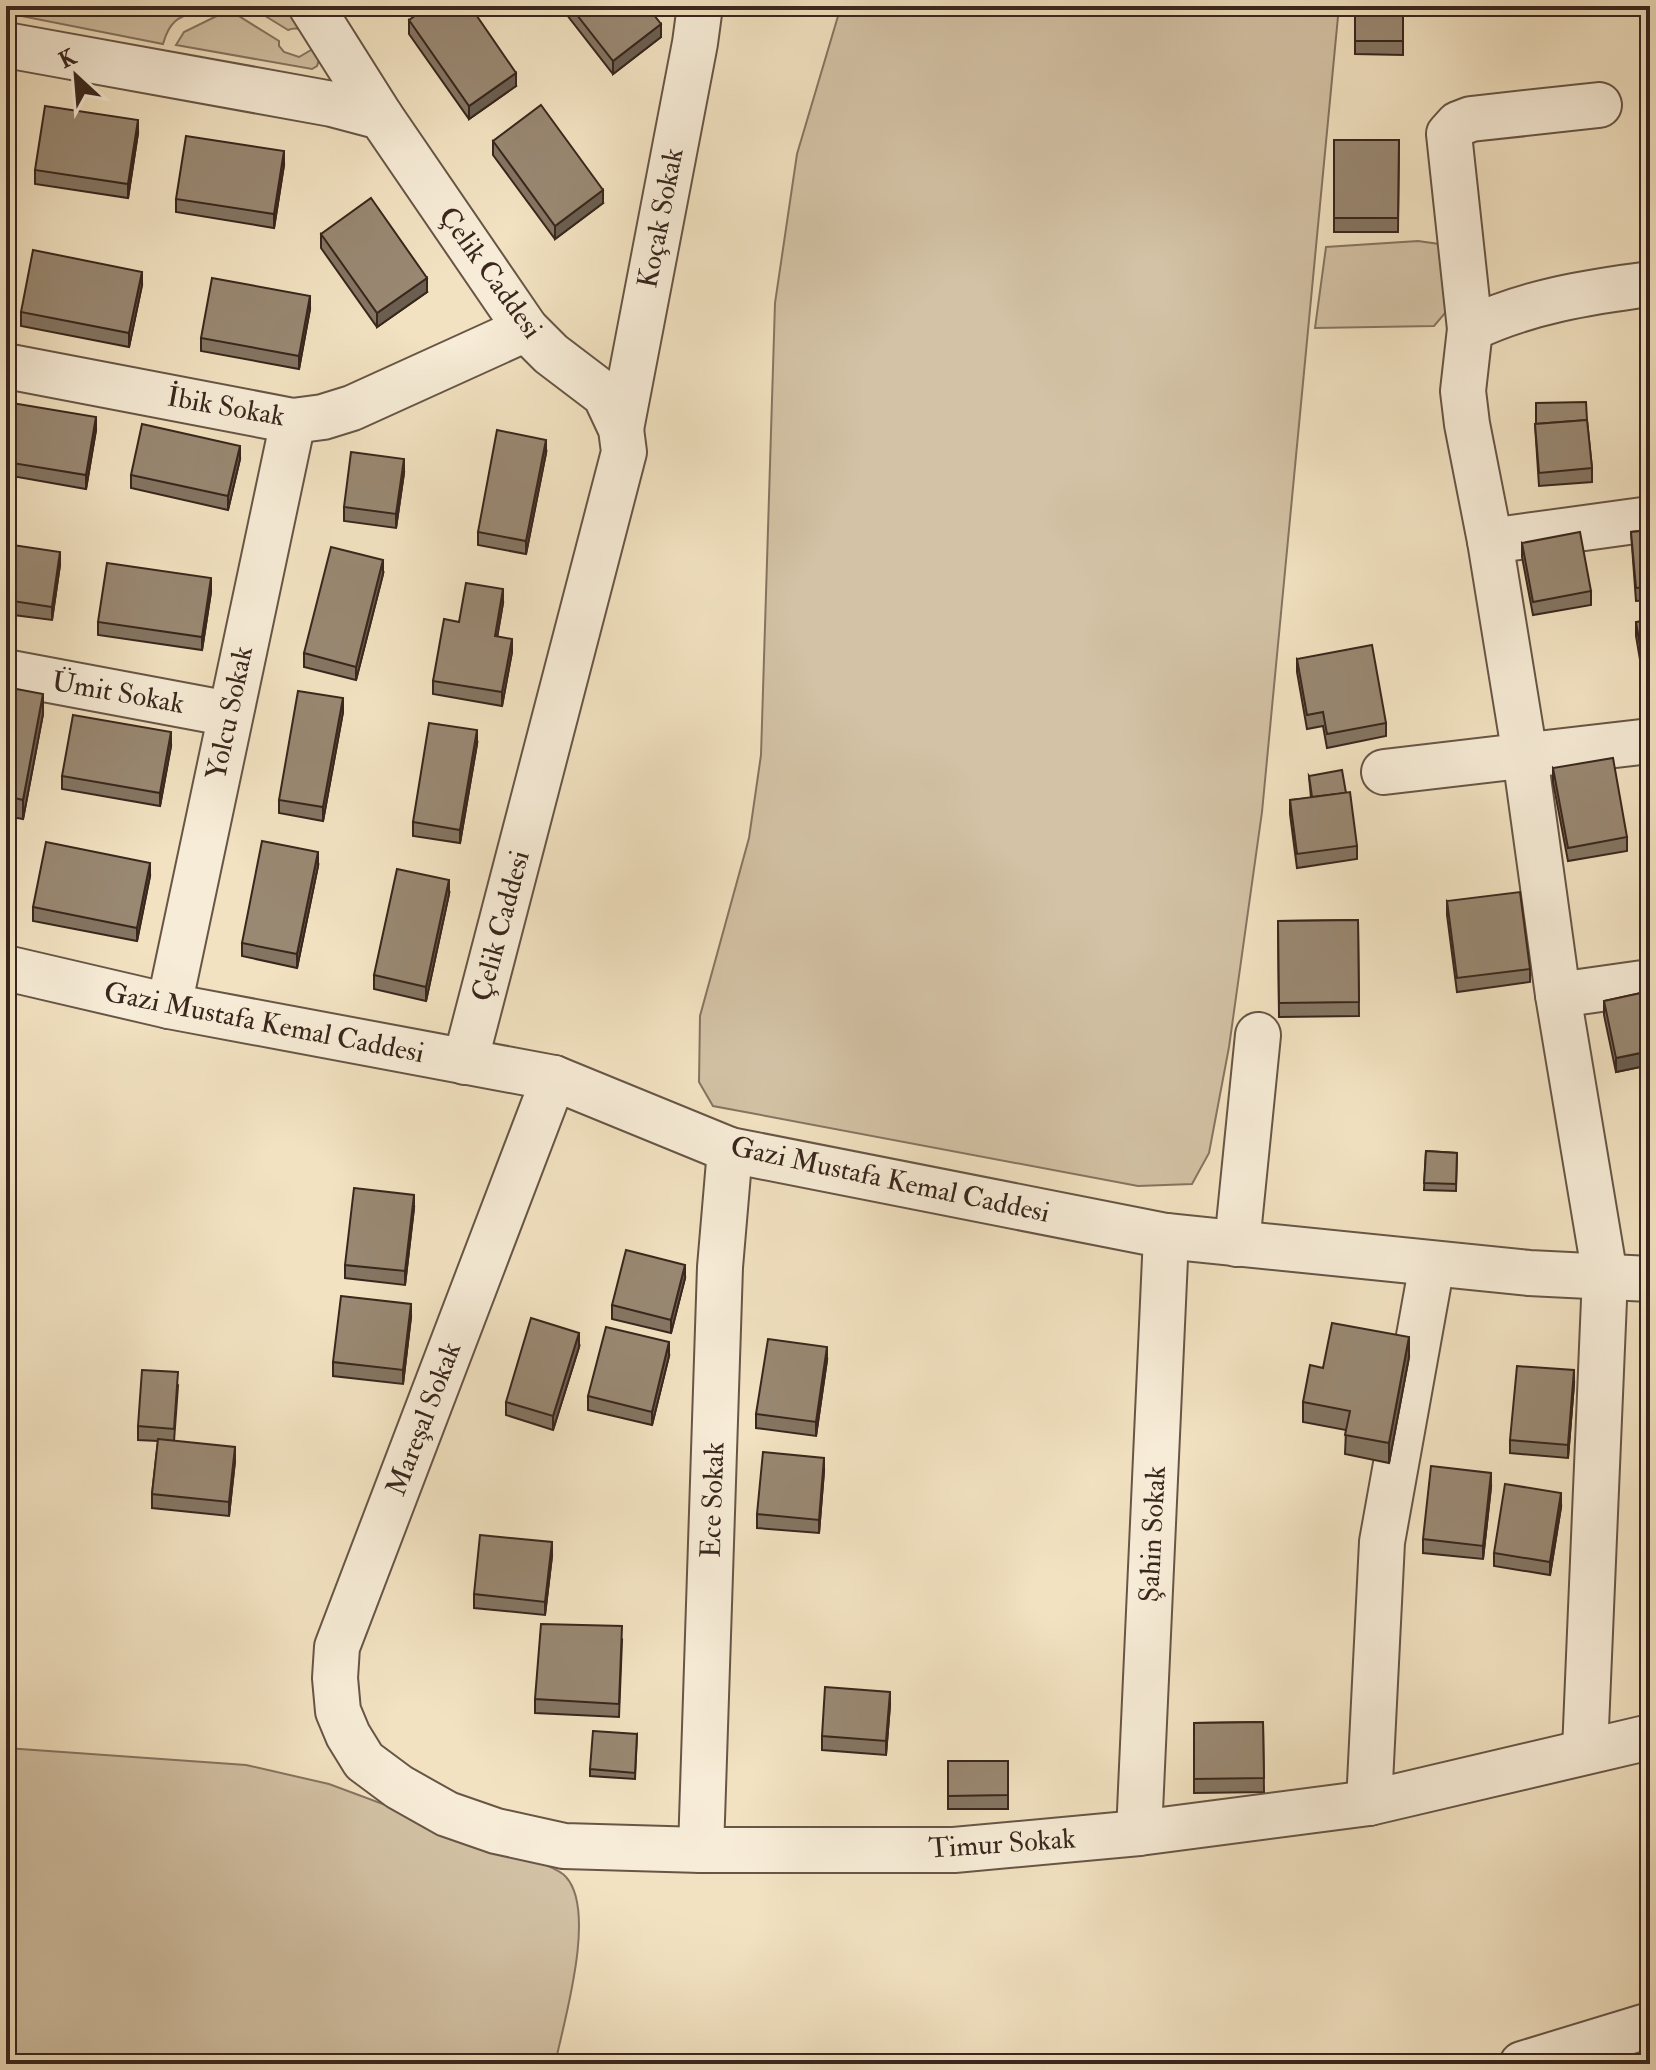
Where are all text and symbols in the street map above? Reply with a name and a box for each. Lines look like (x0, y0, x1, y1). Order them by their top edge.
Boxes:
north arrow (36, 36, 116, 116)
text: K (55, 43, 81, 75)
street label: Koçak Sokak (630, 145, 692, 291)
street label: Çelik Caddesi (430, 200, 550, 346)
street label: İbik Sokak (164, 379, 288, 435)
street label: Yolcu Sokak (199, 642, 261, 783)
street label: Ümit Sokak (49, 664, 187, 722)
street label: Çelik Caddesi (464, 847, 538, 1005)
street label: Gazi Mustafa Kemal Caddesi (101, 975, 427, 1071)
street label: Gazi Mustafa Kemal Caddesi (727, 1129, 1053, 1231)
street label: Mareşal Sokak (379, 1337, 470, 1501)
street label: Ece Sokak (693, 1441, 733, 1559)
street label: Şahin Sokak (1132, 1464, 1174, 1603)
street label: Timur Sokak (927, 1821, 1077, 1867)

